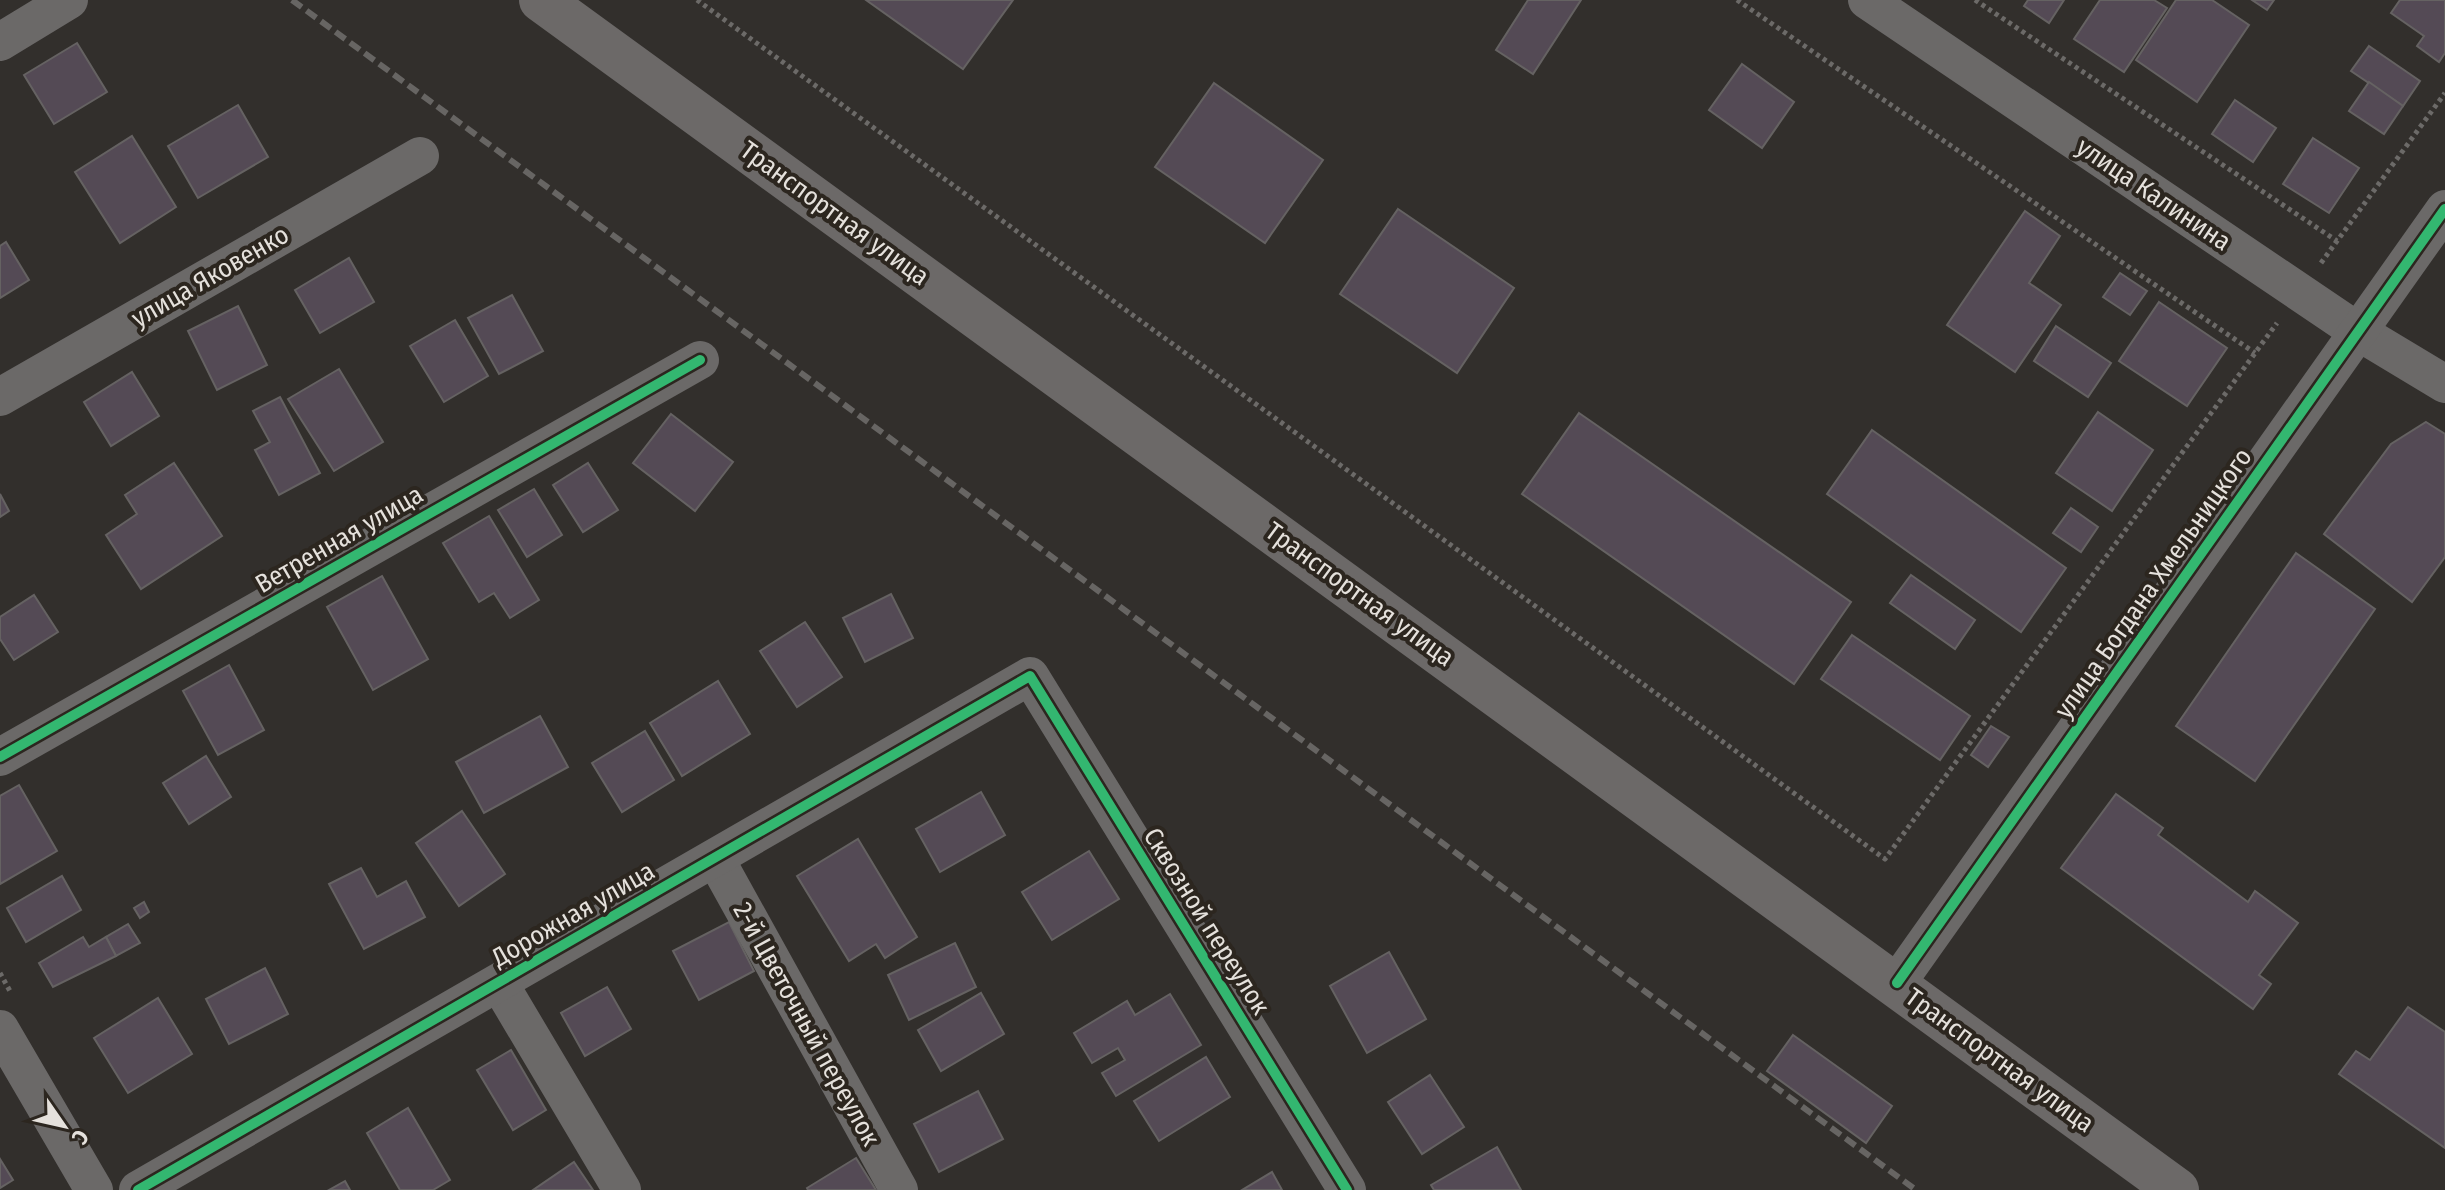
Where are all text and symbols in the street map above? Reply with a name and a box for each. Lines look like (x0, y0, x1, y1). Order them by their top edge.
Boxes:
street label: улица Калинина (2071, 131, 2237, 257)
street label: Транспортная улица (734, 135, 935, 292)
street label: улица Яковенко (126, 219, 294, 334)
street label: улица Богдана Хмельницкого (2048, 442, 2259, 724)
street label: Ветренная улица (250, 479, 429, 600)
street label: Транспортная улица (1259, 516, 1460, 673)
street label: Сквозной переулок (1137, 822, 1276, 1020)
street label: Дорожная улица (485, 855, 660, 974)
street label: 2-й Цветочный переулок (727, 897, 886, 1151)
street label: Транспортная улица (1899, 982, 2100, 1139)
north arrow (24, 1086, 104, 1166)
text: С (65, 1125, 95, 1150)

